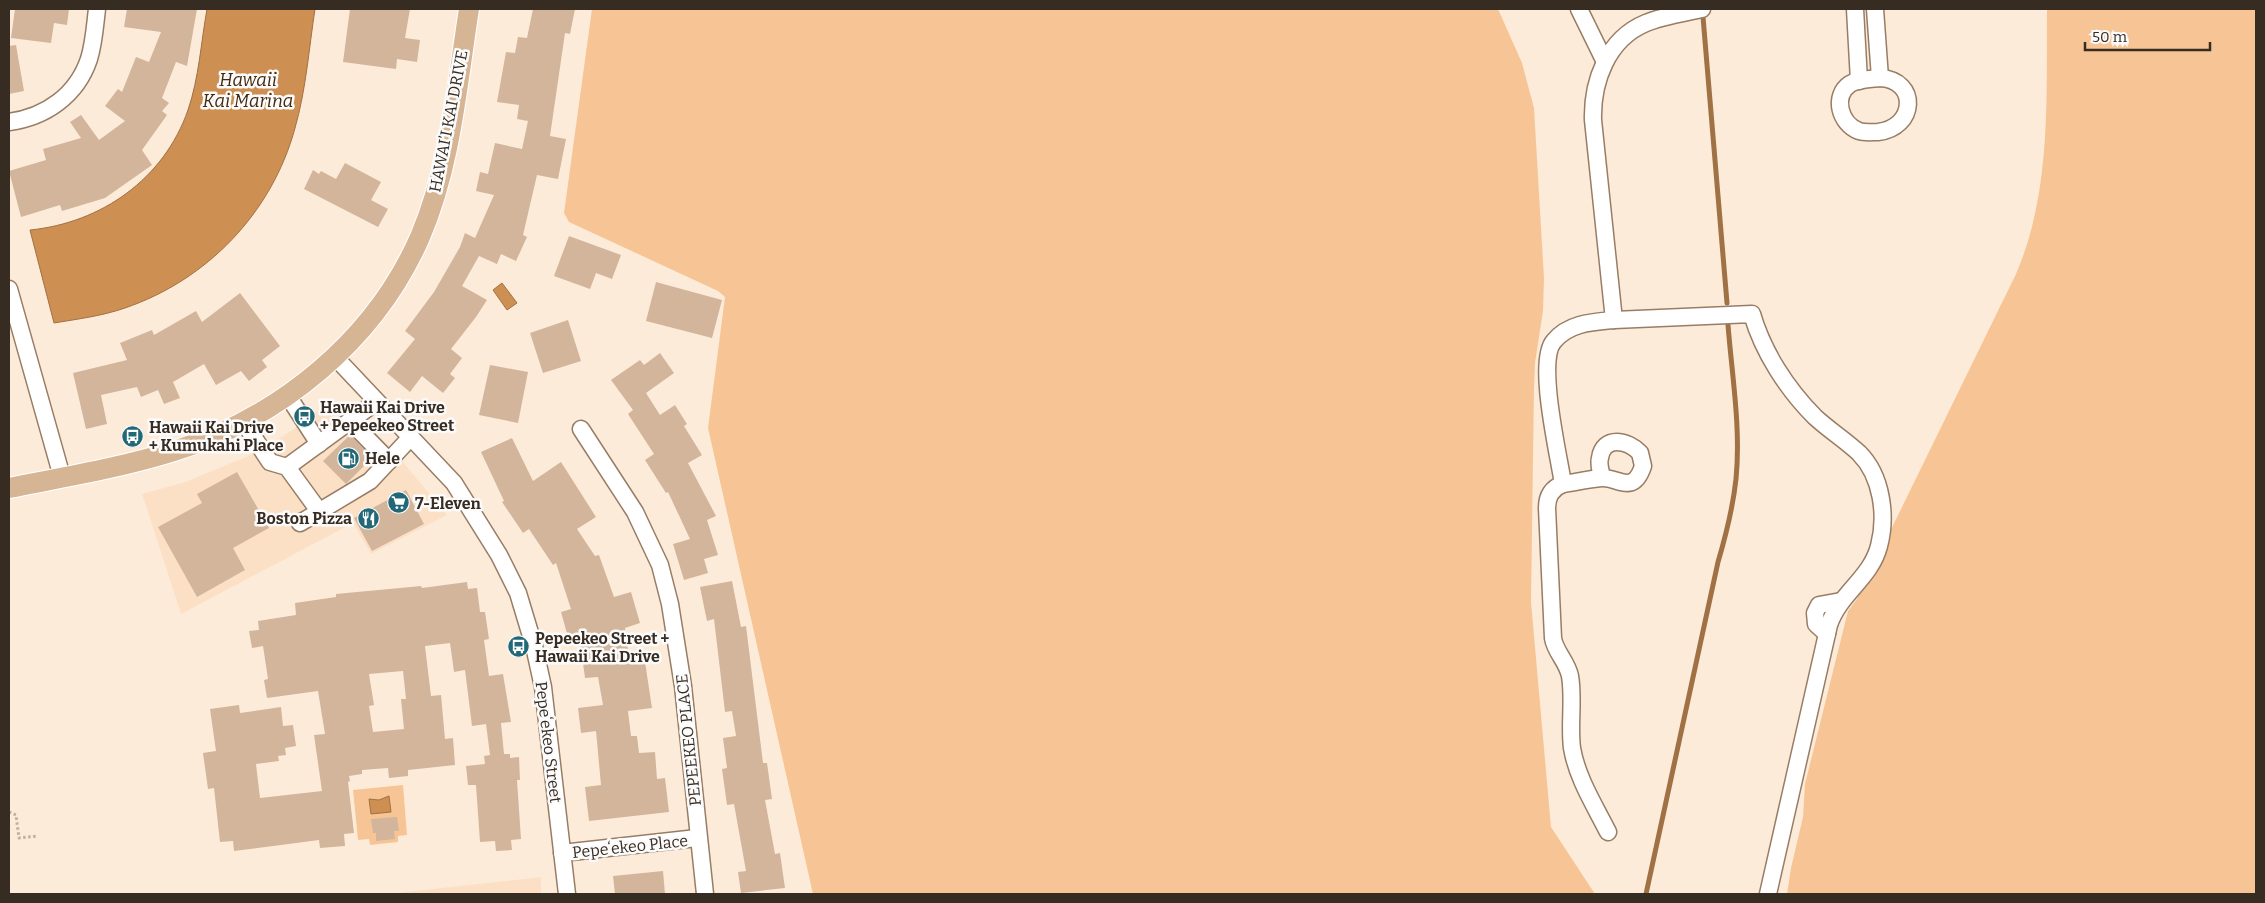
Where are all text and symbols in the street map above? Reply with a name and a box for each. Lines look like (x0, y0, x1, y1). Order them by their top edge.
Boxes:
scale bar (2085, 20, 2210, 52)
text: 50 m (2092, 28, 2128, 46)
street label: HAWAI’I KAI DRIVE (425, 48, 472, 194)
water label: Hawaii Kai Marina (203, 69, 293, 112)
place label: Hawaii Kai Drive + Pepeekeo Street (320, 398, 455, 435)
bus stop icon: Hawaii Kai Drive + Pepeekeo Street (292, 404, 316, 428)
place label: Hawaii Kai Drive + Kumukahi Place (149, 418, 284, 455)
bus stop icon: Hawaii Kai Drive + Kumukahi Place (121, 424, 145, 448)
fuel station icon: Hele (337, 446, 361, 470)
place label: Hele (365, 449, 400, 468)
supermarket icon: 7-Eleven (387, 491, 411, 515)
place label: 7-Eleven (415, 494, 482, 513)
restaurant icon: Boston Pizza (356, 506, 380, 530)
place label: Boston Pizza (256, 509, 352, 528)
place label: Pepeekeo Street + Hawaii Kai Drive (535, 629, 669, 666)
bus stop icon: Pepeekeo Street + Hawaii Kai Drive (507, 635, 531, 659)
street label: PEPEEKEO PLACE (672, 673, 705, 807)
street label: Pepeʻekeo Street (532, 680, 565, 804)
street label: Pepeʻekeo Place (571, 831, 689, 862)

